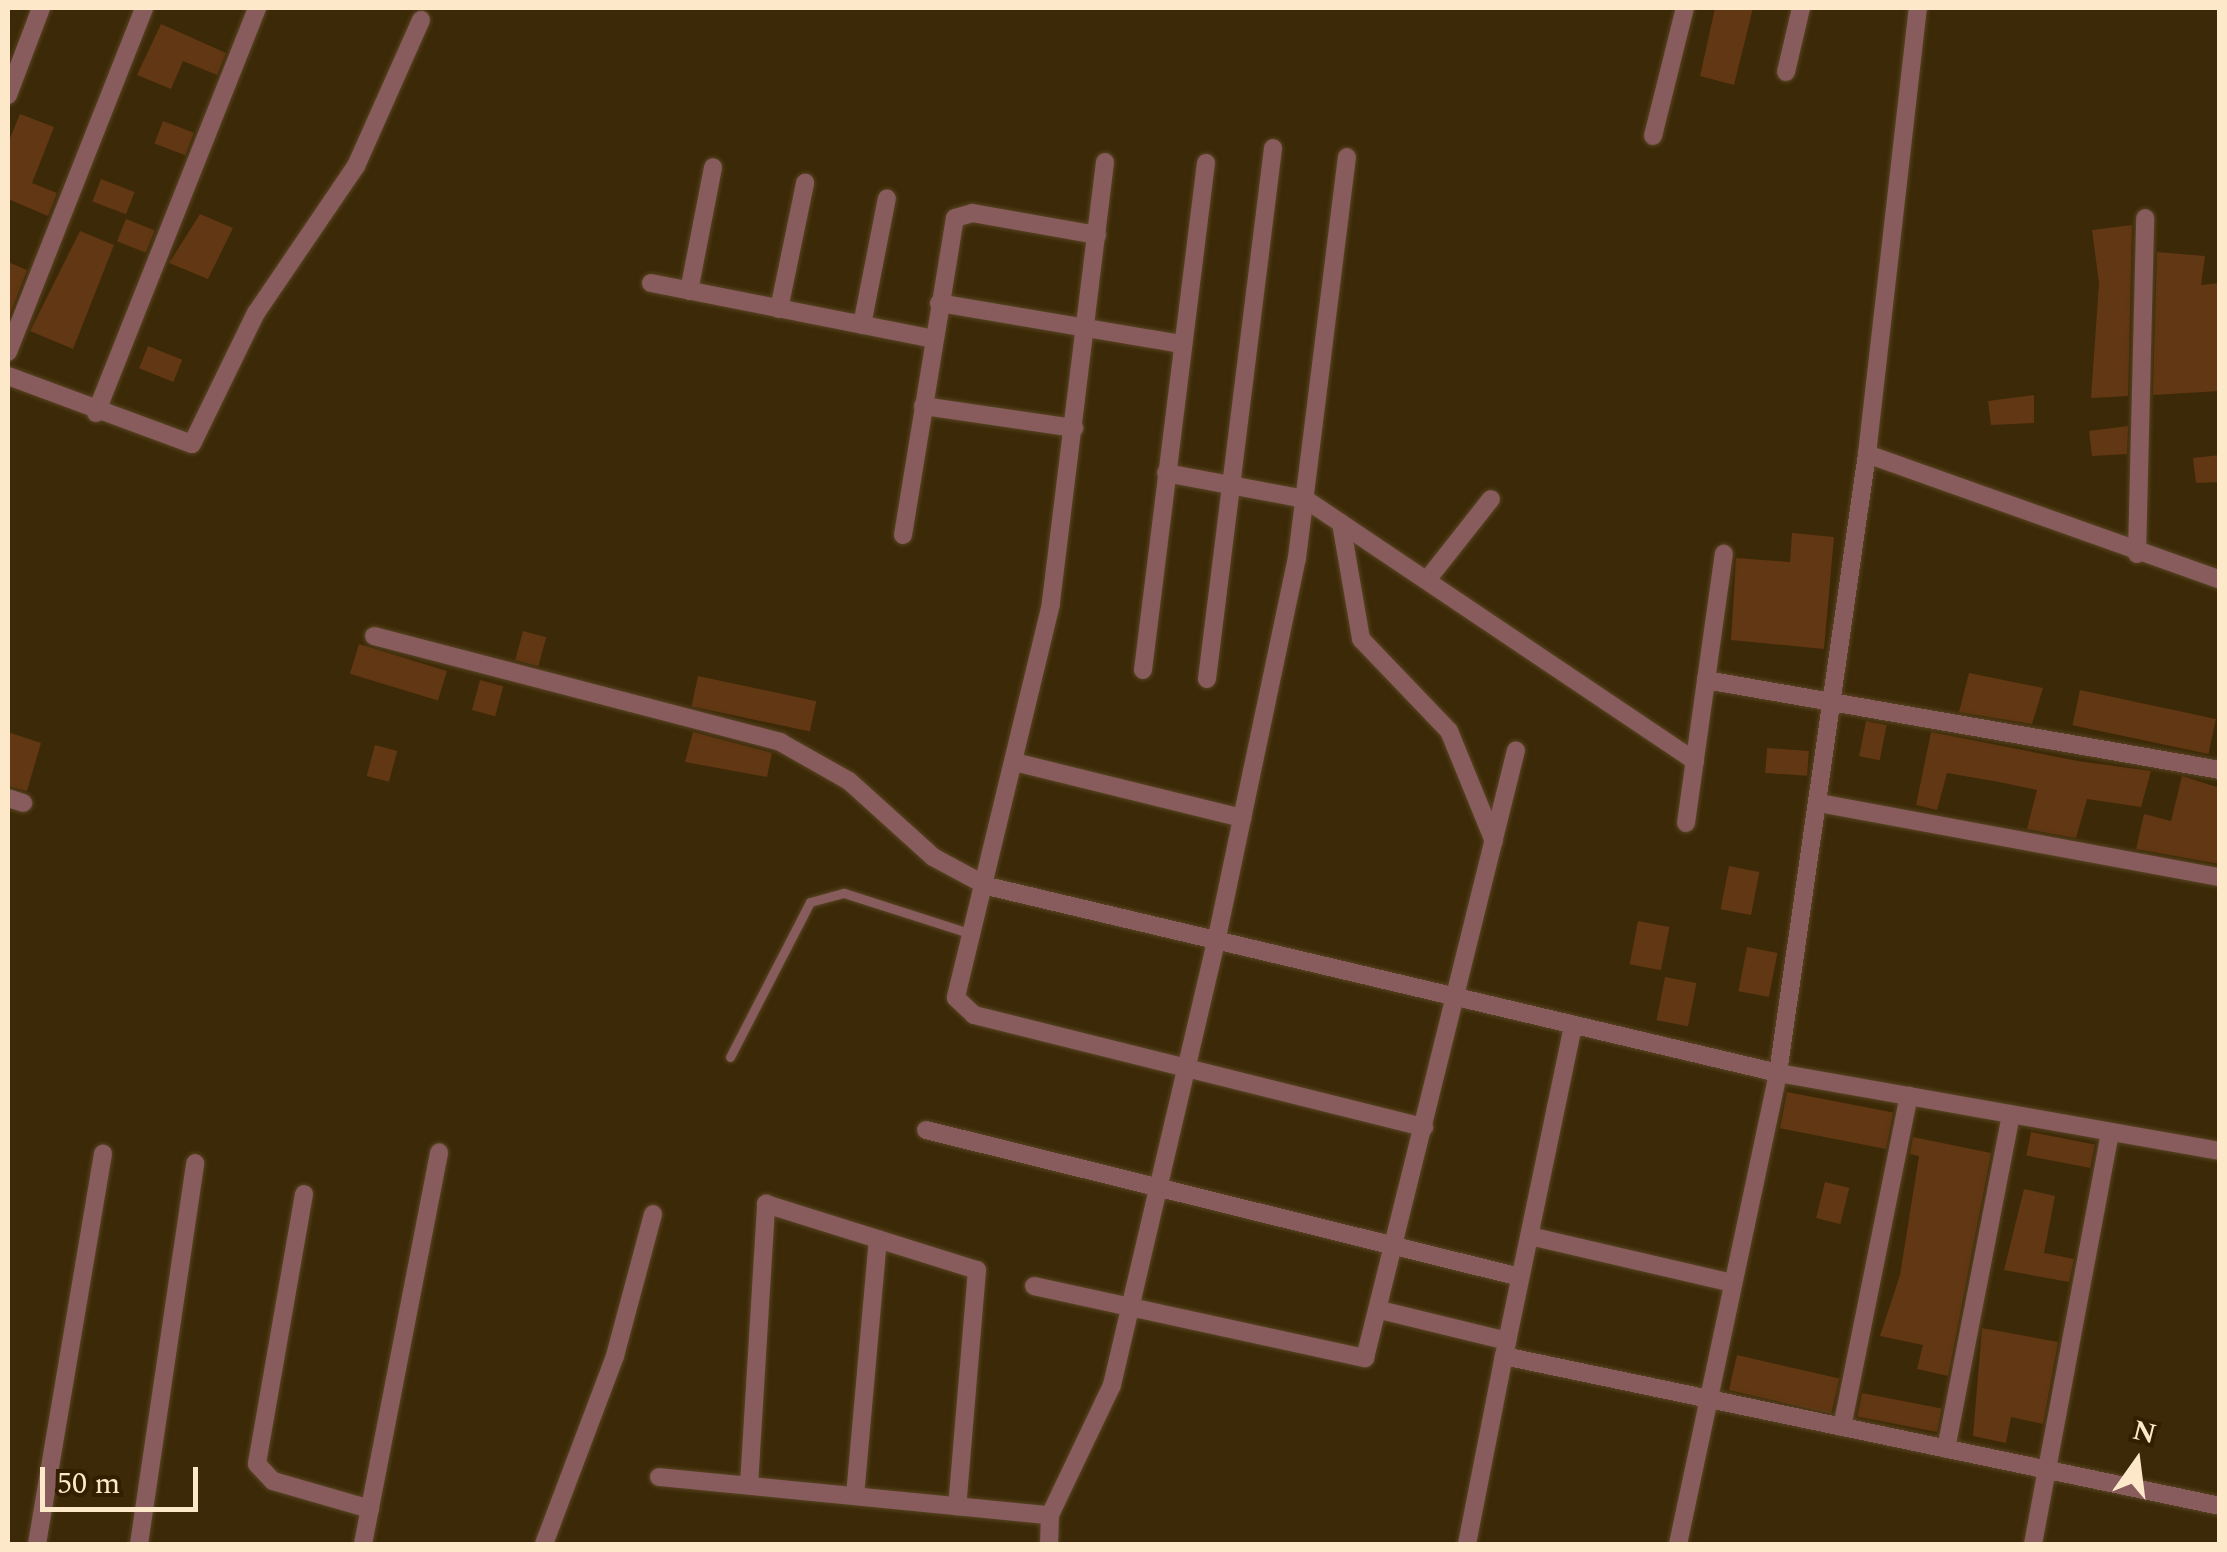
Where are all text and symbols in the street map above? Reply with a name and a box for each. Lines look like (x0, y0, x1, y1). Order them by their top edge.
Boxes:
text: N (2128, 1409, 2161, 1456)
north arrow (2087, 1412, 2187, 1512)
scale bar (45, 1447, 202, 1509)
text: 50 m (57, 1461, 120, 1507)

